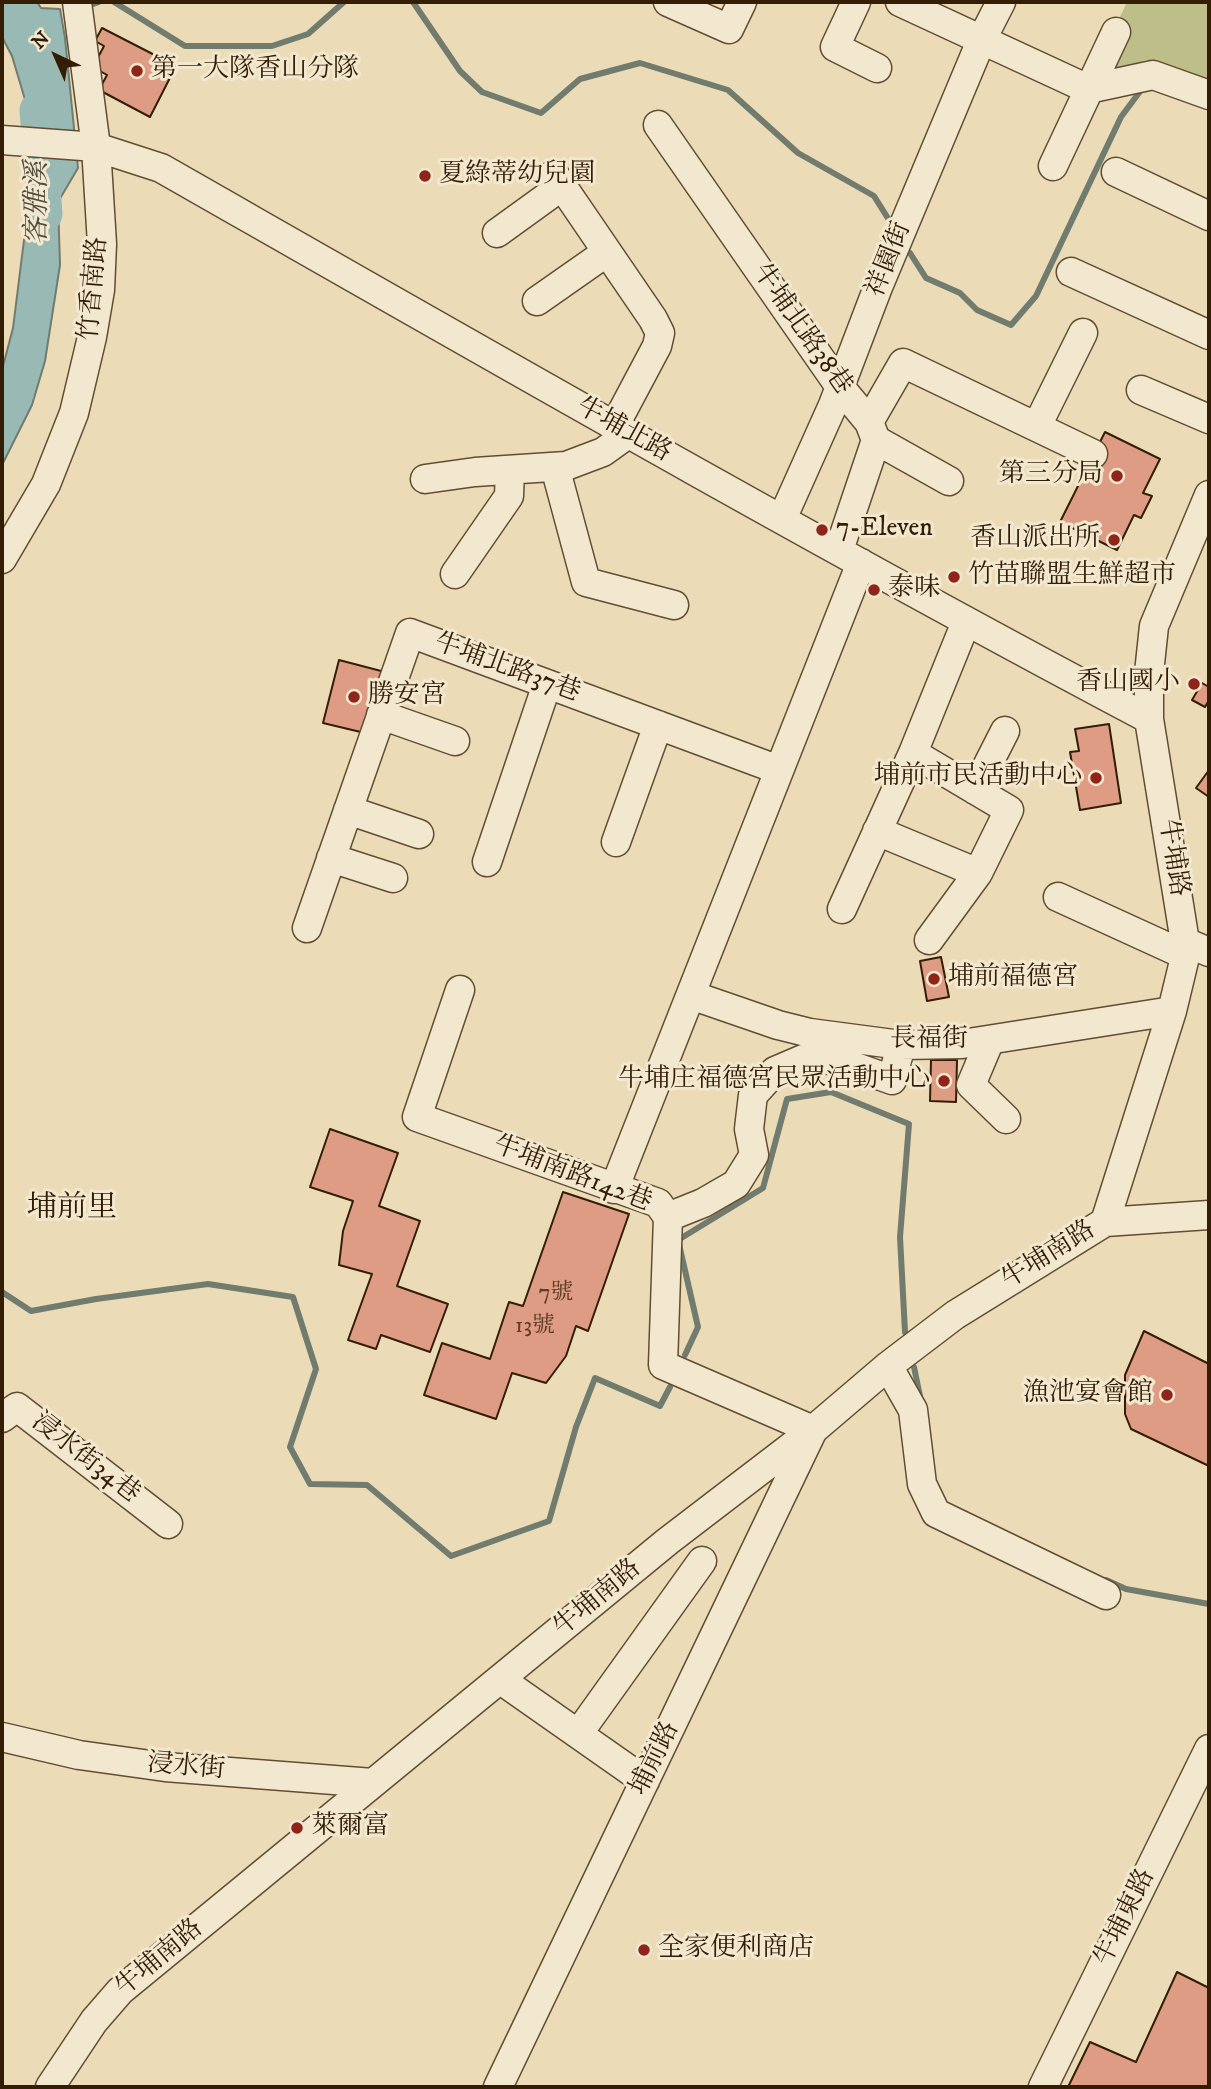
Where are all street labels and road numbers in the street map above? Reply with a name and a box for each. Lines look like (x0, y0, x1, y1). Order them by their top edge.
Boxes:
street label: 祥園街 (861, 218, 919, 302)
street label: 竹香南路 (75, 236, 115, 342)
street label: 牛埔北路38巷 (744, 259, 858, 401)
street label: 牛埔北路 (570, 392, 676, 470)
street label: 牛埔北路37巷 (430, 628, 584, 710)
street label: 牛埔路 (1150, 817, 1194, 899)
street label: 長福街 (890, 1025, 968, 1057)
street label: 牛埔南路142巷 (488, 1130, 656, 1220)
street label: 牛埔南路 (997, 1215, 1101, 1297)
street label: 浸水街34巷 (25, 1407, 145, 1511)
street label: 牛埔南路 (548, 1554, 648, 1644)
street label: 埔前路 (625, 1717, 687, 1801)
street label: 浸水街 (146, 1749, 226, 1787)
street label: 牛埔東路 (1089, 1864, 1163, 1972)
street label: 牛埔南路 (110, 1914, 210, 2004)

